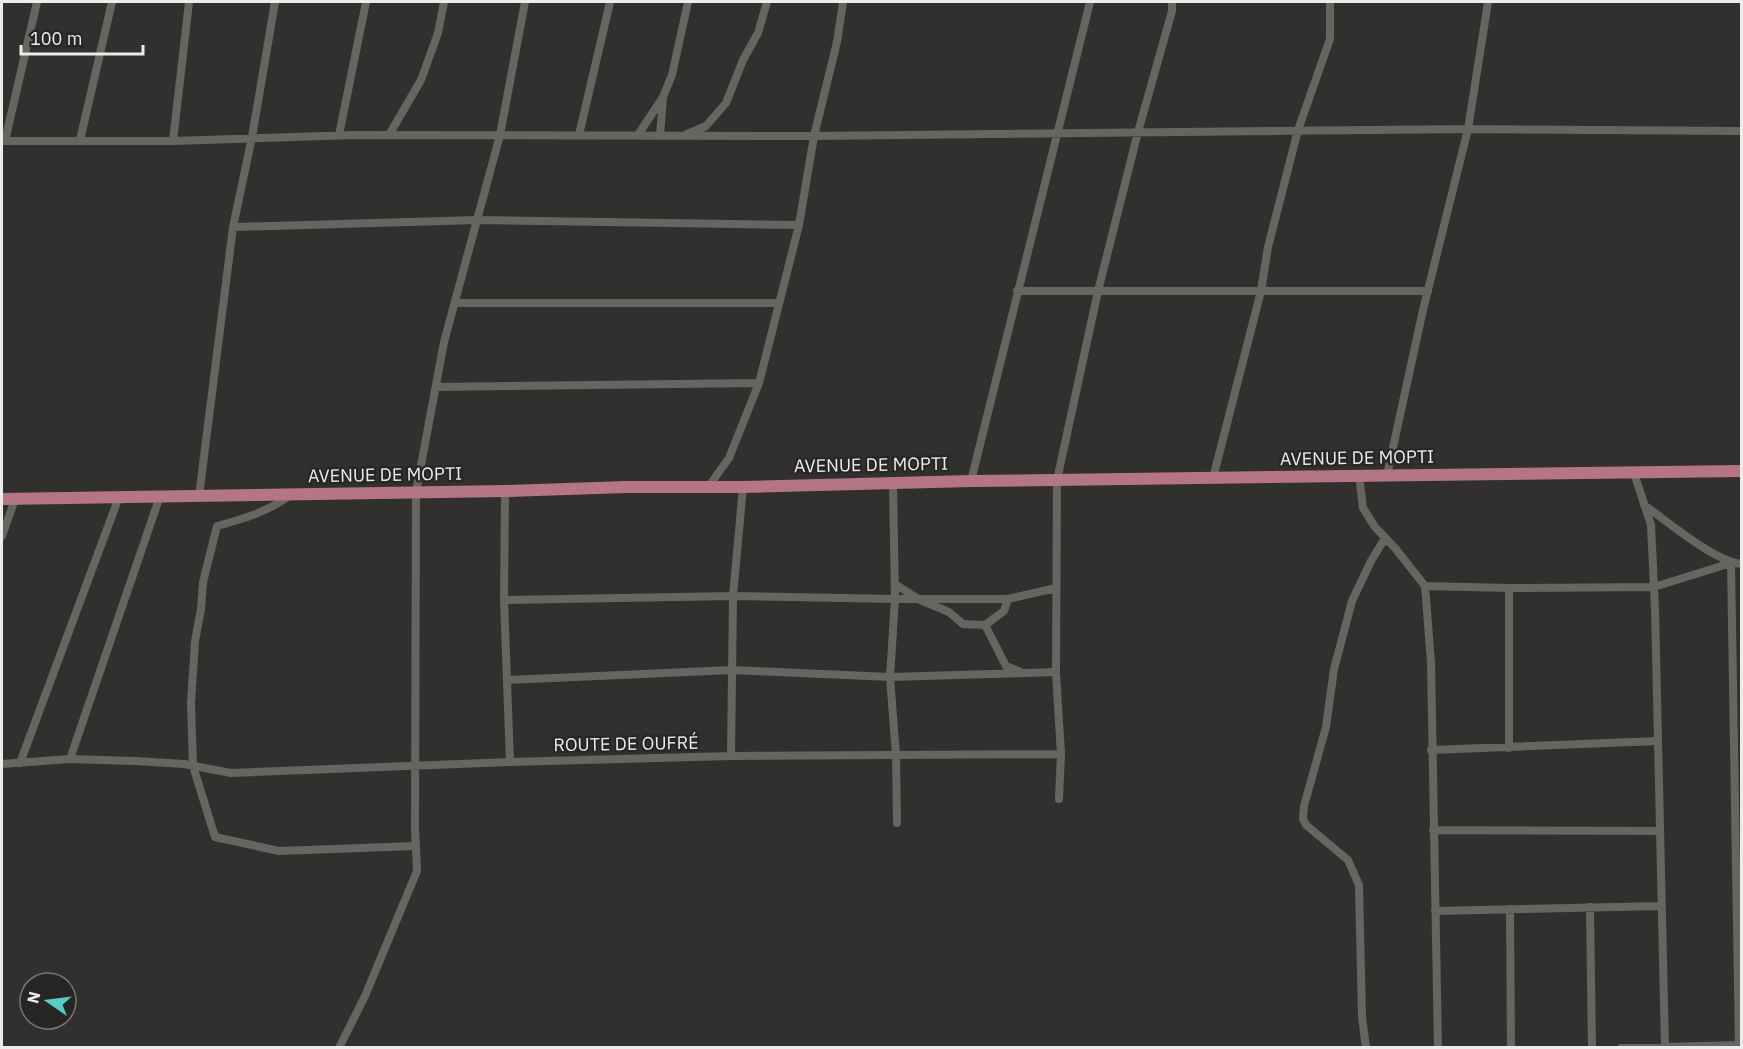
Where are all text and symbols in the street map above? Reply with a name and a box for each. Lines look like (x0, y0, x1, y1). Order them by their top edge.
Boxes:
scale bar (21, 18, 142, 56)
text: 100 m (30, 27, 82, 50)
street label: AVENUE DE MOPTI (1280, 445, 1434, 470)
street label: AVENUE DE MOPTI (794, 452, 948, 477)
street label: AVENUE DE MOPTI (308, 462, 462, 487)
street label: ROUTE DE OUFRÉ (553, 731, 699, 756)
north arrow (18, 971, 78, 1031)
text: N (22, 989, 45, 1005)

